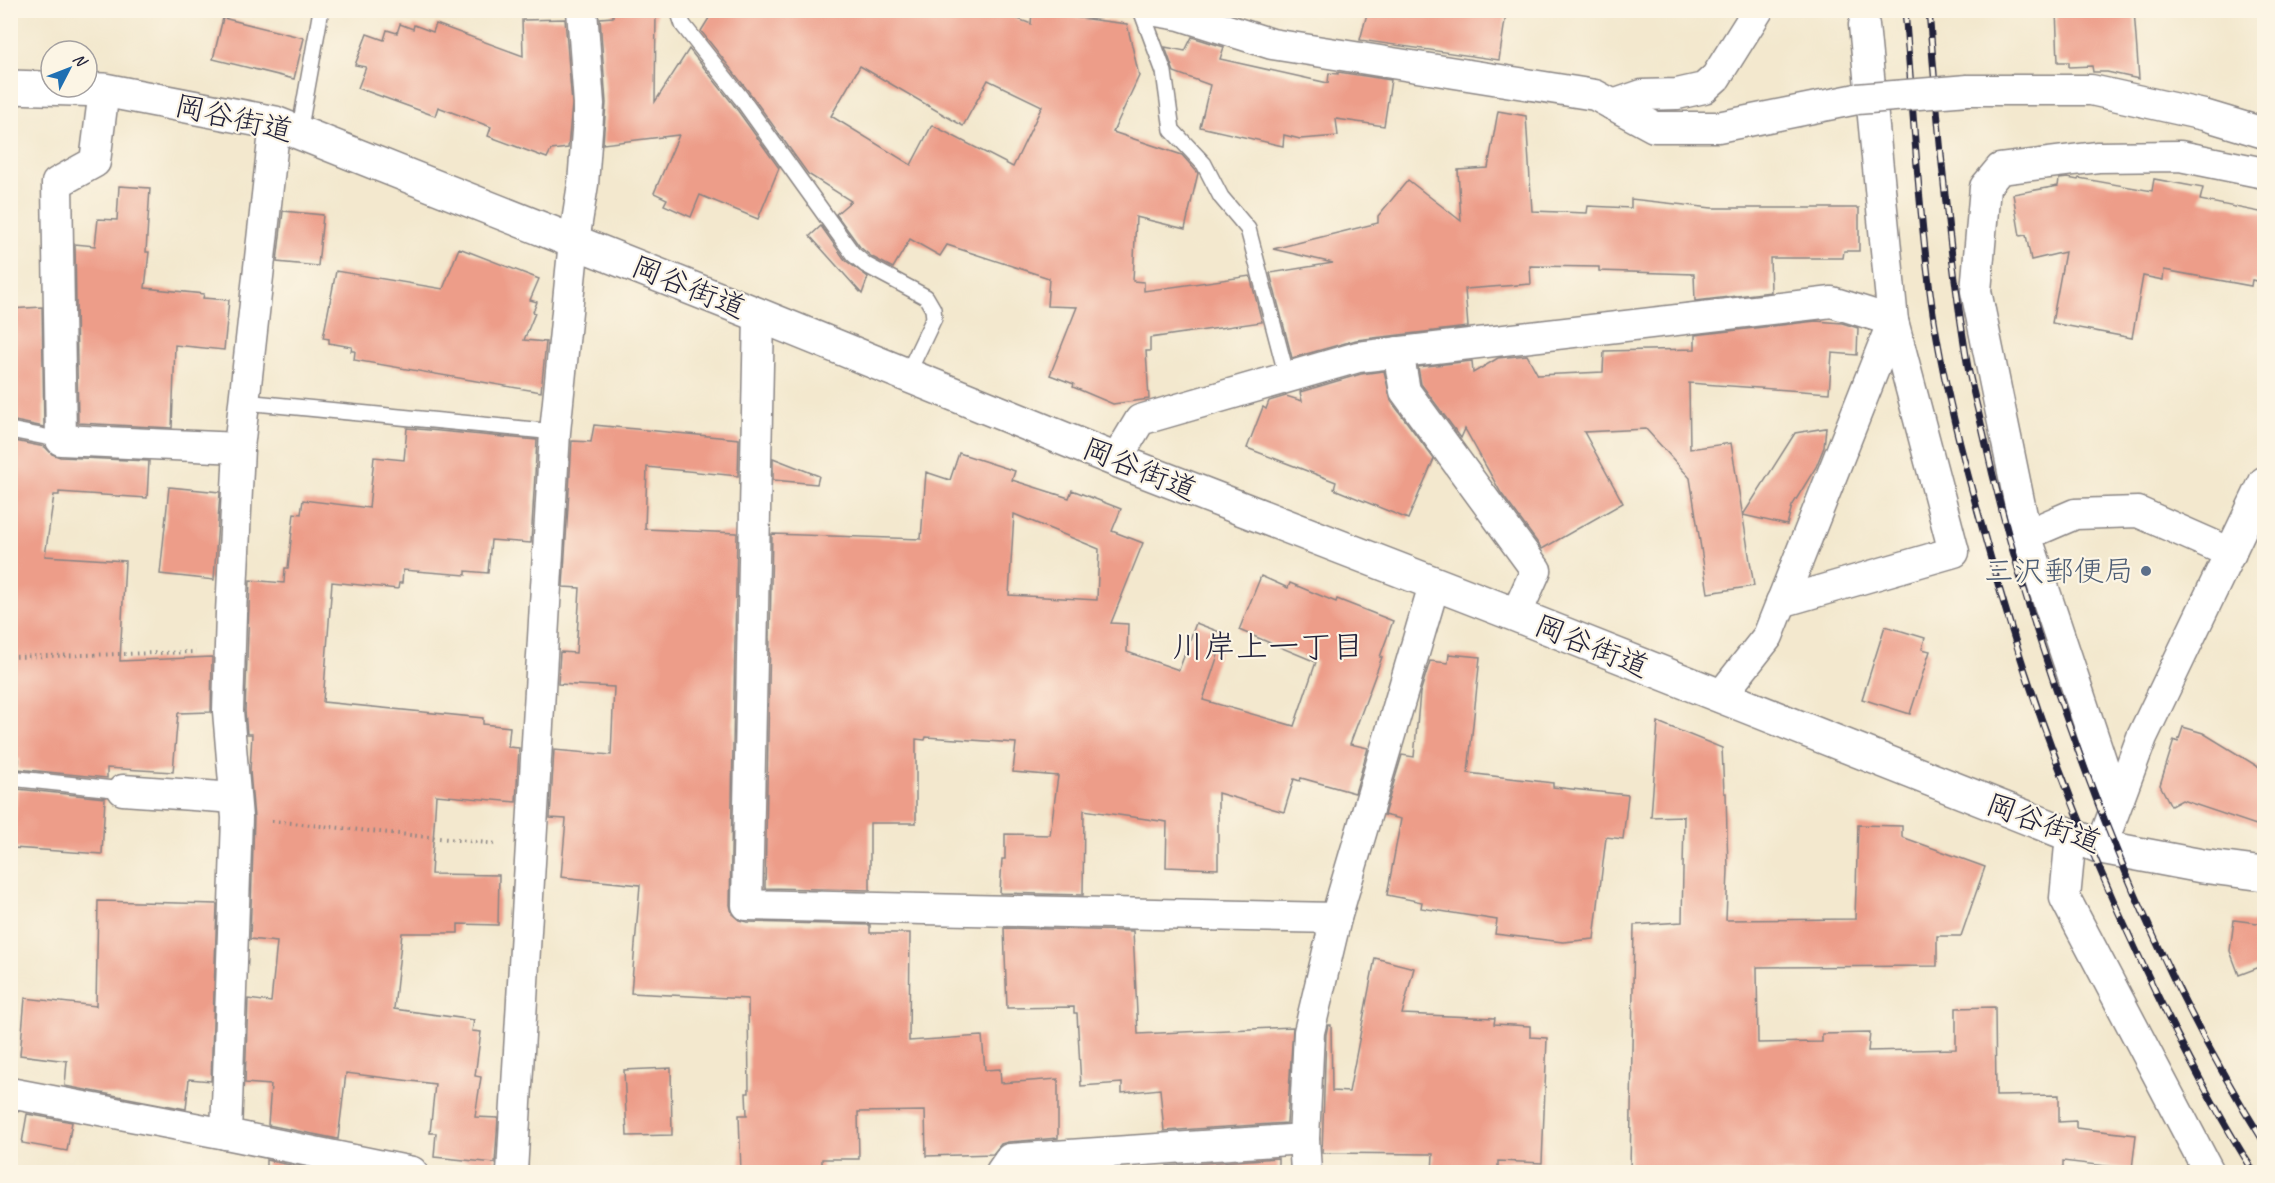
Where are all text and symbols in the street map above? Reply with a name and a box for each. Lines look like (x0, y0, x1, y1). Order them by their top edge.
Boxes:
north arrow (39, 39, 99, 99)
text: N (69, 49, 92, 72)
street label: 岡谷街道 (171, 86, 297, 150)
street label: 岡谷街道 (626, 247, 752, 327)
street label: 岡谷街道 (1077, 429, 1203, 509)
place label: 三沢郵便局 (1984, 552, 2134, 590)
marker: 三沢郵便局 (2139, 564, 2153, 578)
street label: 岡谷街道 (1529, 606, 1655, 686)
district label: 川岸上一丁目 (1172, 626, 1364, 667)
street label: 岡谷街道 (1981, 785, 2107, 861)

